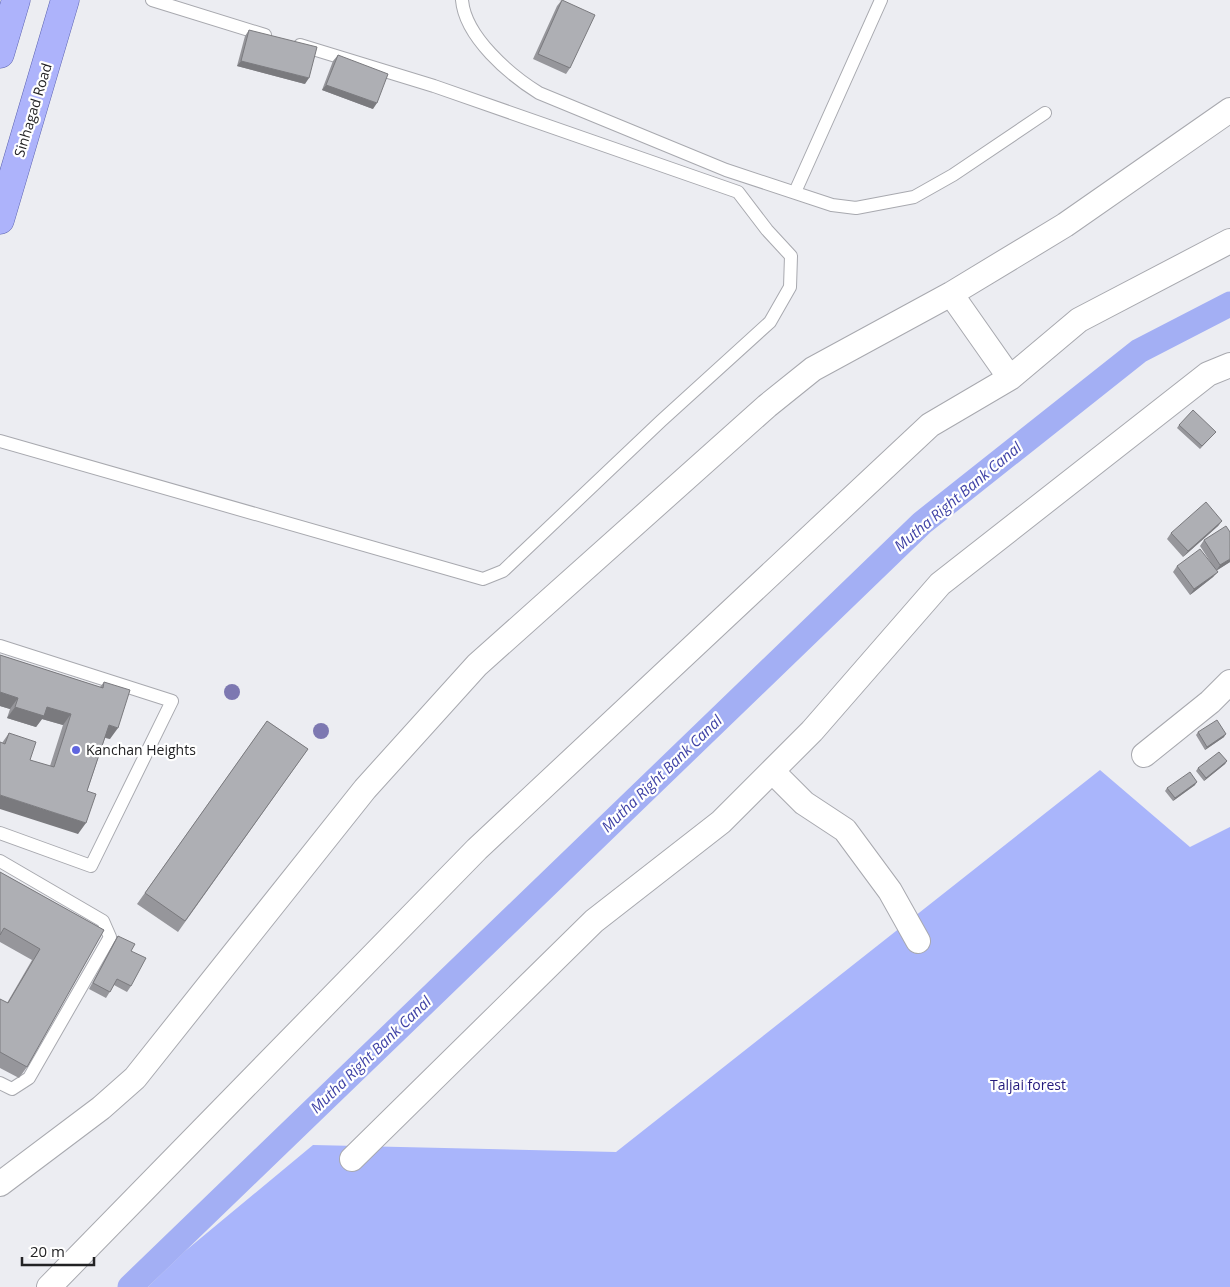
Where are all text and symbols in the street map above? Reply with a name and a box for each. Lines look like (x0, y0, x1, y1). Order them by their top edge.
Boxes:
street label: Sinhagad Road (9, 61, 56, 159)
water label: Mutha Right Bank Canal (890, 436, 1026, 555)
water label: Mutha Right Bank Canal (597, 710, 727, 836)
place label: Kanchan Heights (86, 740, 196, 759)
marker: Kanchan Heights (70, 744, 82, 756)
water label: Mutha Right Bank Canal (306, 991, 436, 1117)
park label: Taljai forest (990, 1075, 1066, 1094)
scale bar (22, 1234, 95, 1266)
text: 20 m (30, 1241, 65, 1261)

